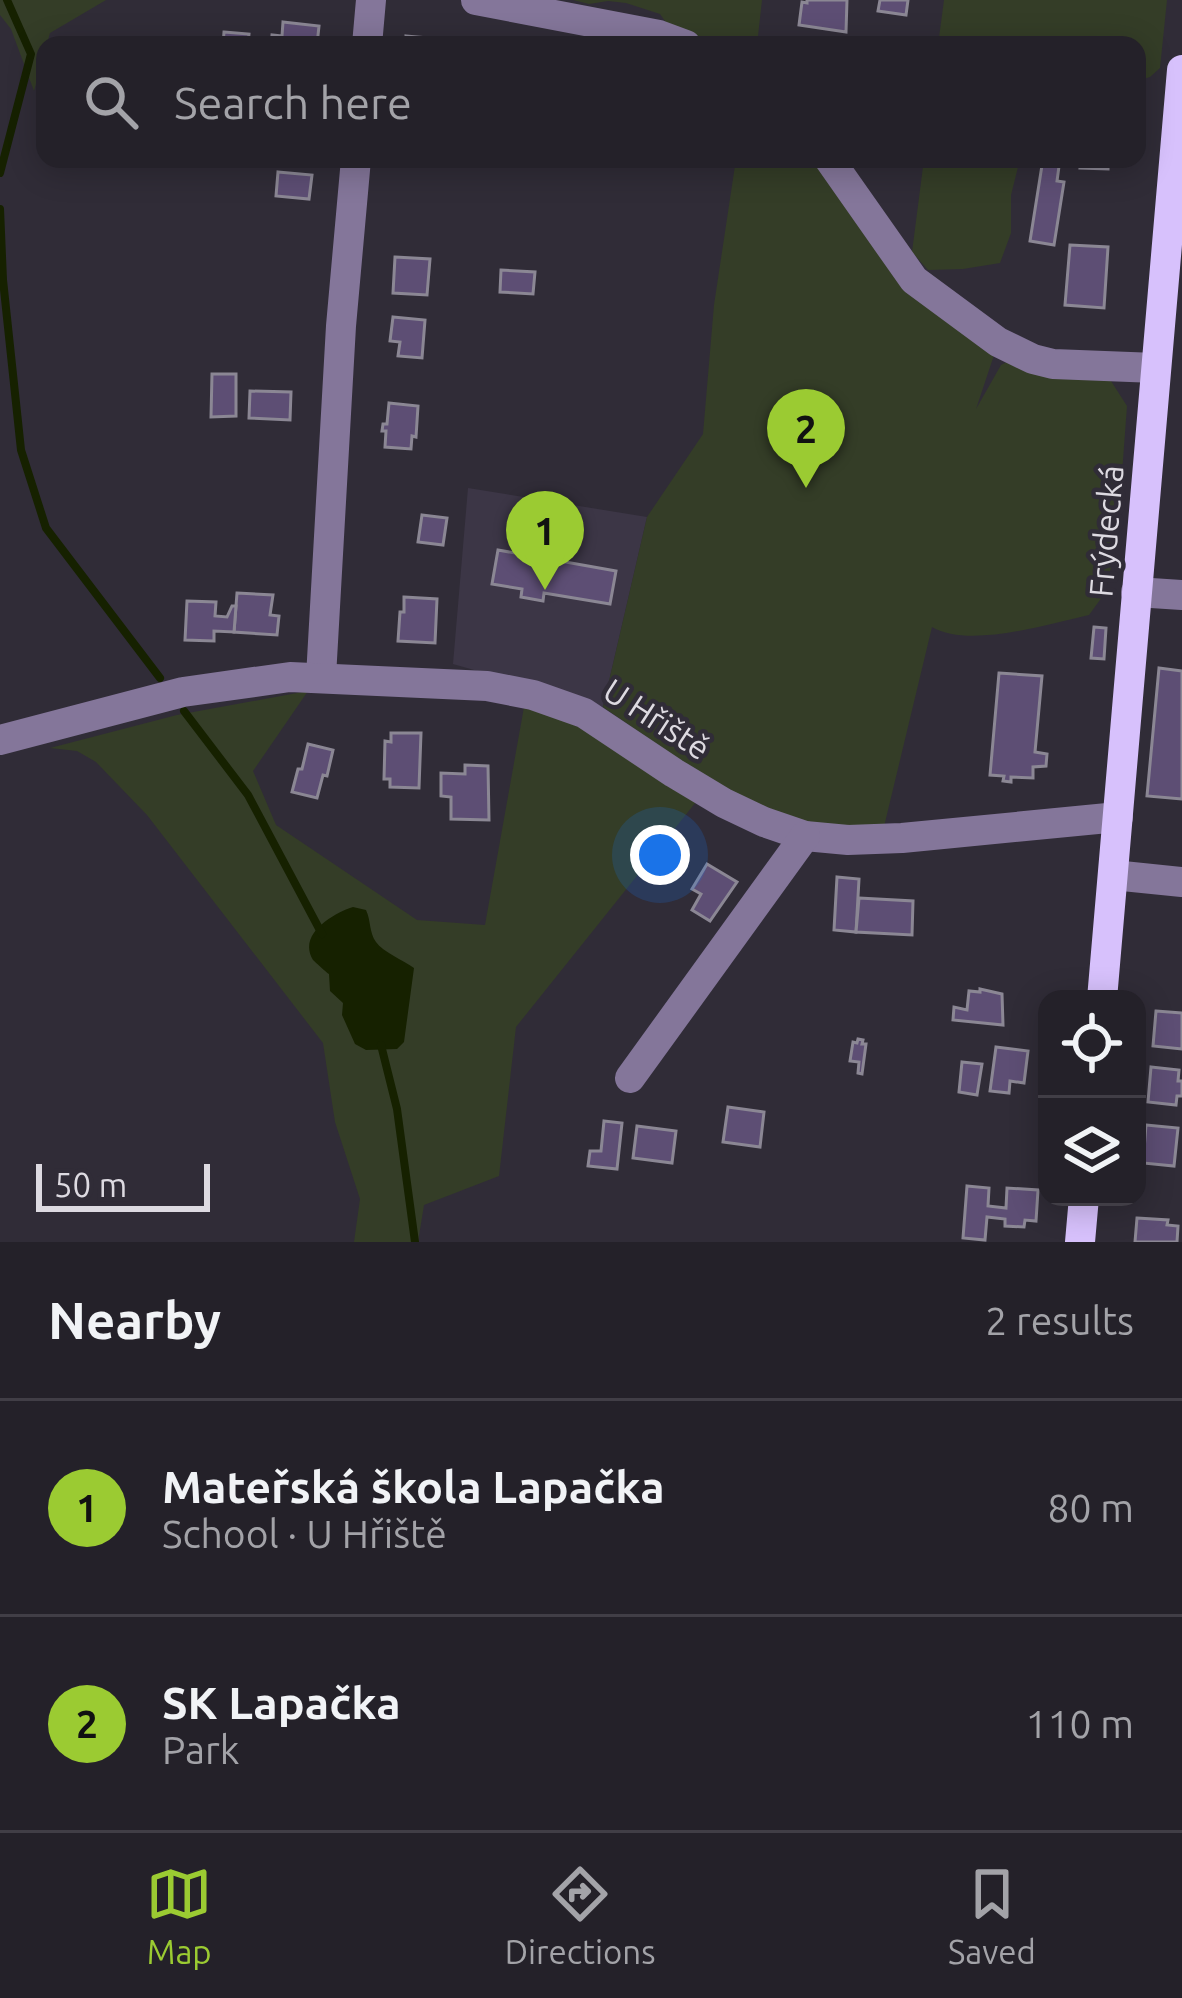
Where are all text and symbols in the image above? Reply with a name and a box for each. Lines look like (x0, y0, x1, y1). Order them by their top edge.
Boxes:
search box (36, 36, 1146, 168)
icon: search (78, 69, 144, 135)
text: Search here (174, 77, 412, 128)
pin: 2 (767, 389, 845, 488)
street label: Frýdecká (1081, 463, 1130, 598)
pin: 1 (506, 491, 584, 590)
street label: U Hřiště (597, 671, 717, 767)
your location (630, 825, 690, 885)
map controls (1038, 990, 1146, 1206)
button: locate (1038, 990, 1146, 1098)
button: layers (1038, 1098, 1146, 1206)
scale bar (36, 1158, 210, 1211)
text: 50 m (54, 1166, 127, 1203)
text: Nearby (48, 1291, 221, 1349)
text: 2 results (985, 1299, 1134, 1342)
text: Mateřská škola Lapačka (162, 1461, 665, 1512)
text: 1 (76, 1486, 98, 1529)
text: 80 m (1047, 1486, 1134, 1529)
text: School · U Hřiště (162, 1512, 447, 1555)
text: SK Lapačka (162, 1677, 401, 1728)
text: 2 (76, 1702, 98, 1745)
text: 110 m (1025, 1702, 1134, 1745)
text: Park (162, 1728, 240, 1771)
tab: Map (146, 1861, 212, 1970)
tab: Directions (505, 1861, 655, 1970)
tab: Saved (948, 1861, 1036, 1970)

